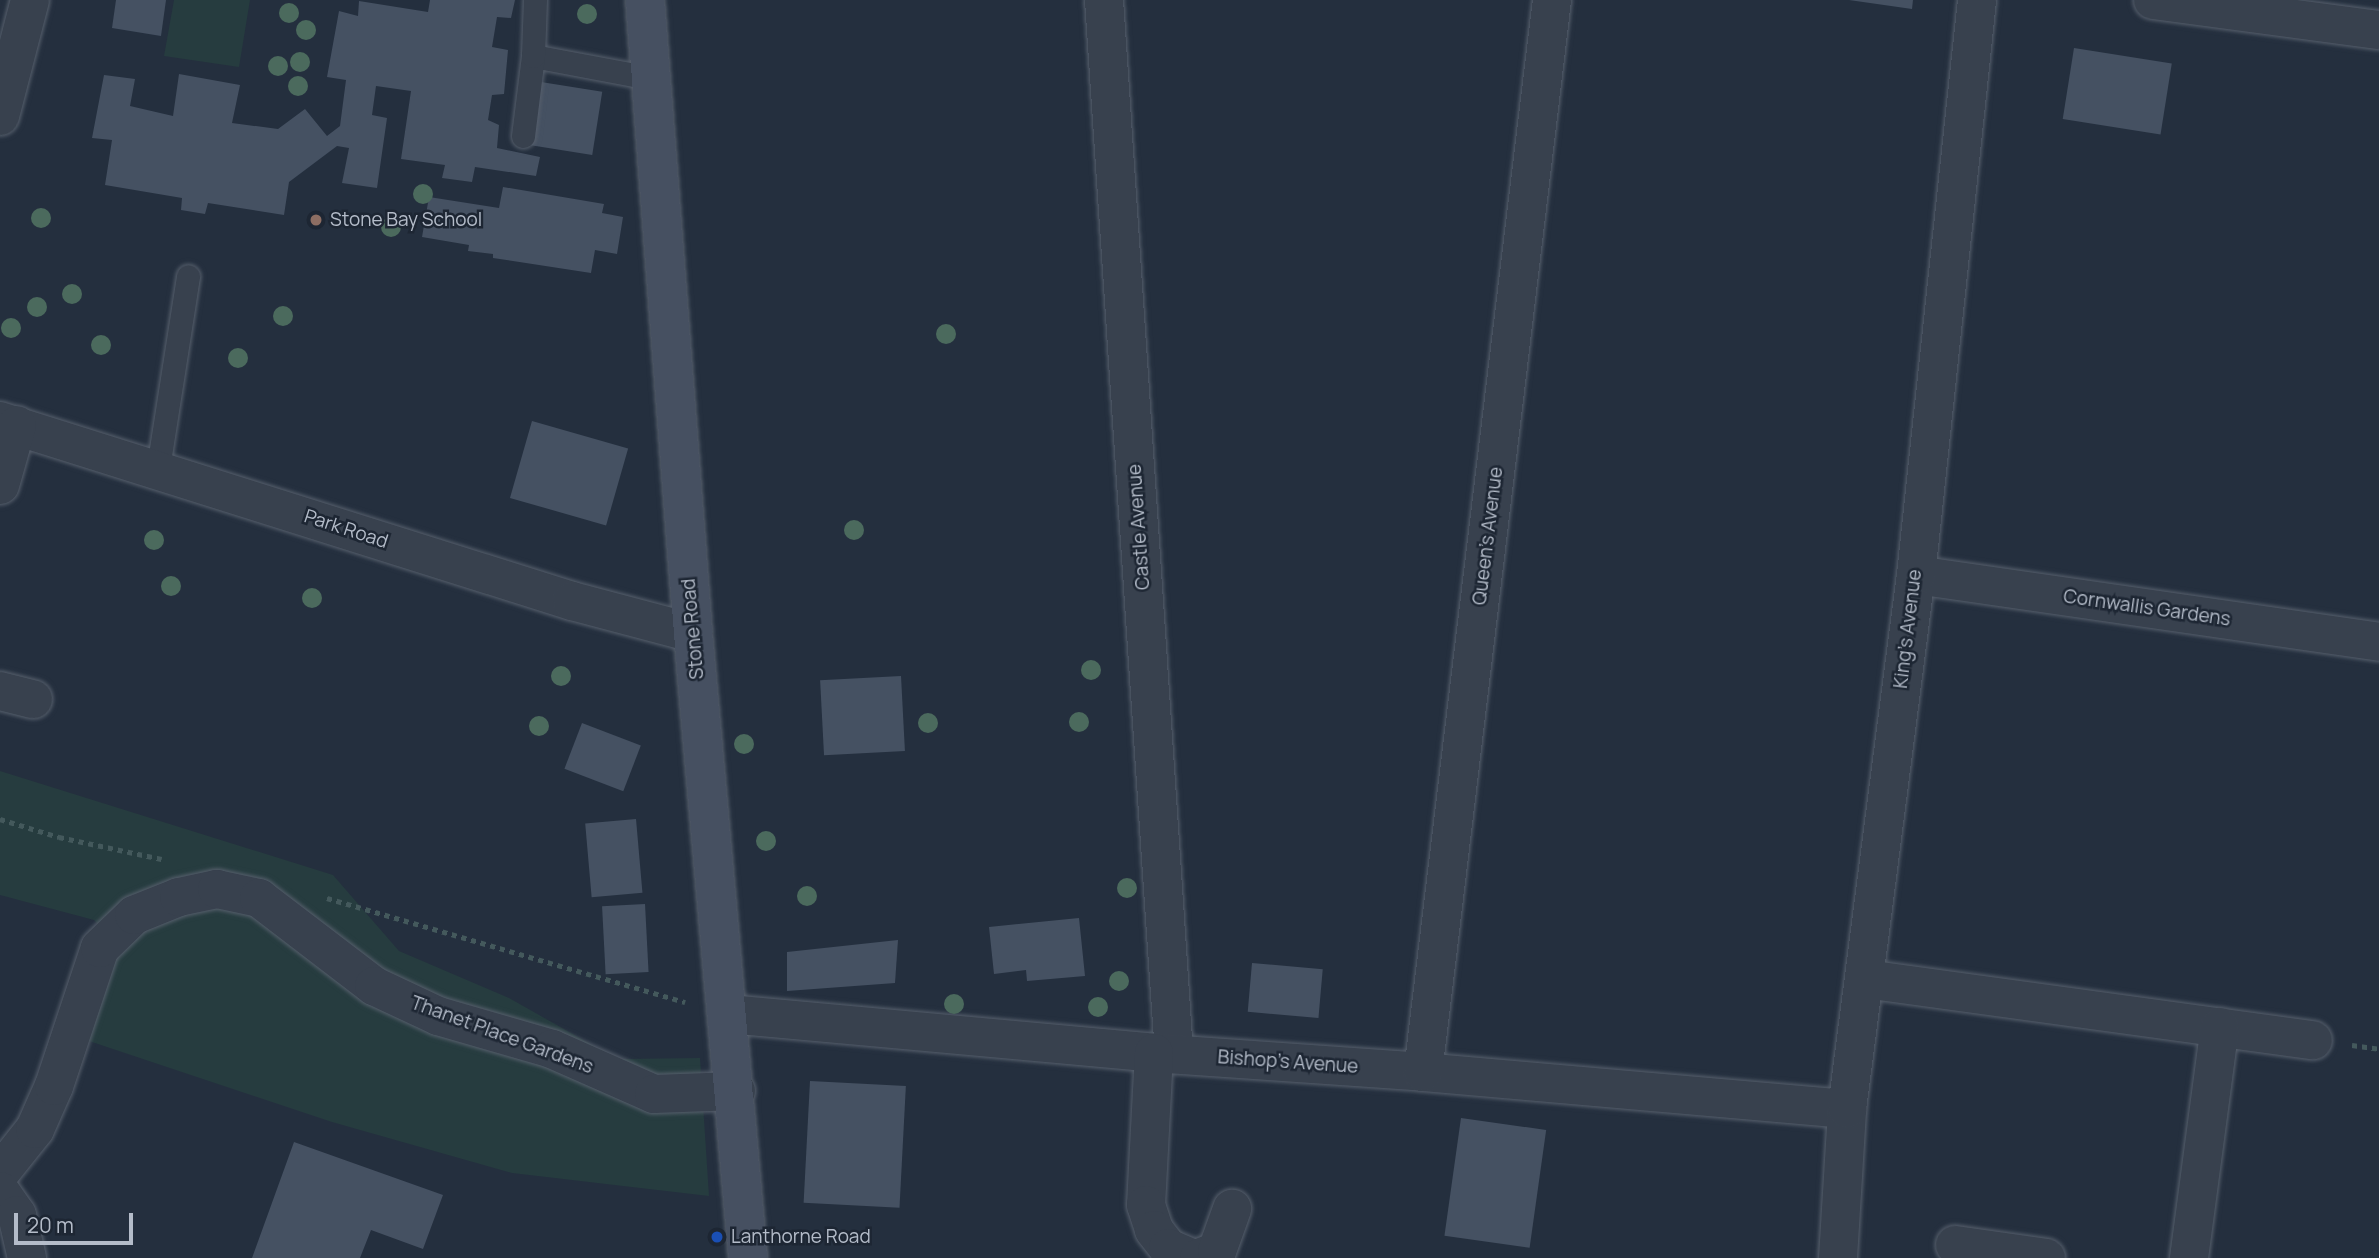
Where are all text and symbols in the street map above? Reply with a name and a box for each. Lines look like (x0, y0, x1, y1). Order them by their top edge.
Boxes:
place label: Stone Bay School (330, 209, 482, 231)
marker: Stone Bay School (308, 212, 324, 228)
street label: Castle Avenue (1123, 463, 1155, 591)
street label: Queen's Avenue (1468, 466, 1508, 606)
street label: Park Road (301, 505, 391, 553)
street label: King's Avenue (1889, 568, 1927, 690)
street label: Stone Road (677, 578, 709, 680)
street label: Cornwallis Gardens (2062, 585, 2232, 631)
street label: Thanet Place Gardens (408, 991, 596, 1079)
street label: Bishop's Avenue (1217, 1046, 1359, 1078)
scale bar (18, 1198, 136, 1242)
text: 20 m (27, 1211, 74, 1239)
place label: Lanthorne Road (731, 1226, 871, 1248)
marker: Lanthorne Road (709, 1229, 725, 1245)

